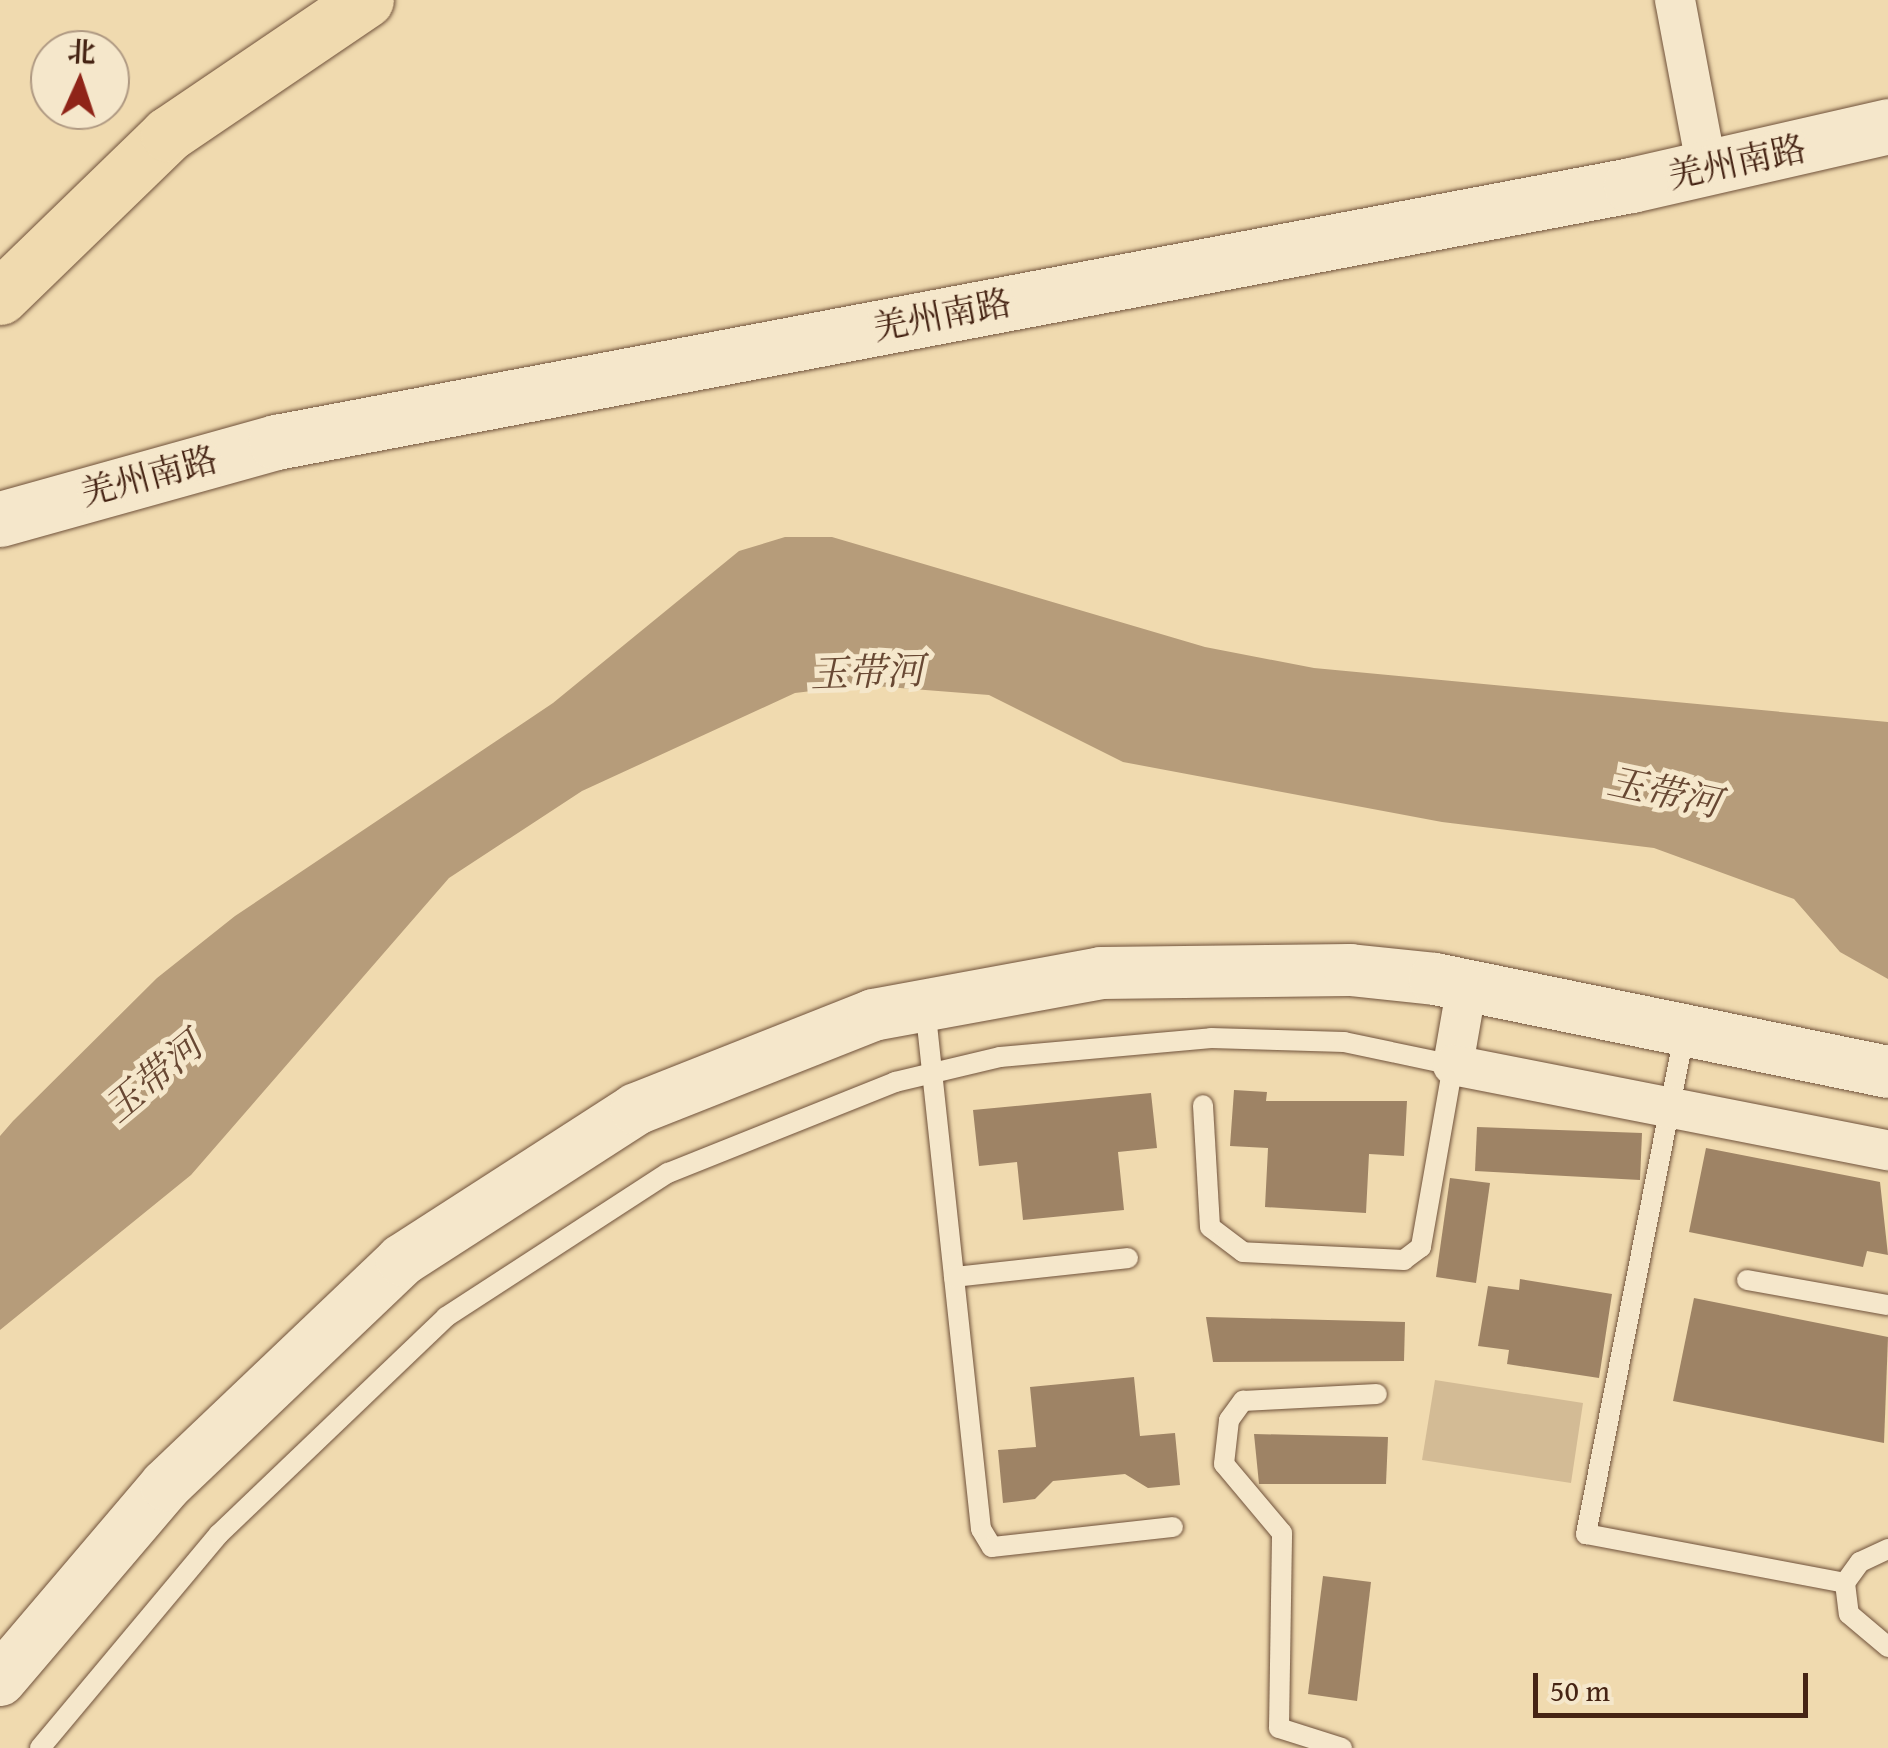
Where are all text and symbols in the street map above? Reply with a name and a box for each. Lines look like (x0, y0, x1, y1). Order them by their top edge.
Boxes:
north arrow (30, 30, 130, 130)
text: 北 (66, 30, 97, 73)
street label: 羌州南路 (1664, 127, 1810, 197)
street label: 羌州南路 (869, 281, 1015, 349)
street label: 羌州南路 (76, 438, 222, 514)
water label: 玉带河 (809, 647, 925, 697)
water label: 玉带河 (1604, 758, 1724, 826)
water label: 玉带河 (95, 1023, 211, 1131)
scale bar (1538, 1653, 1813, 1715)
text: 50 m (1550, 1668, 1610, 1712)

